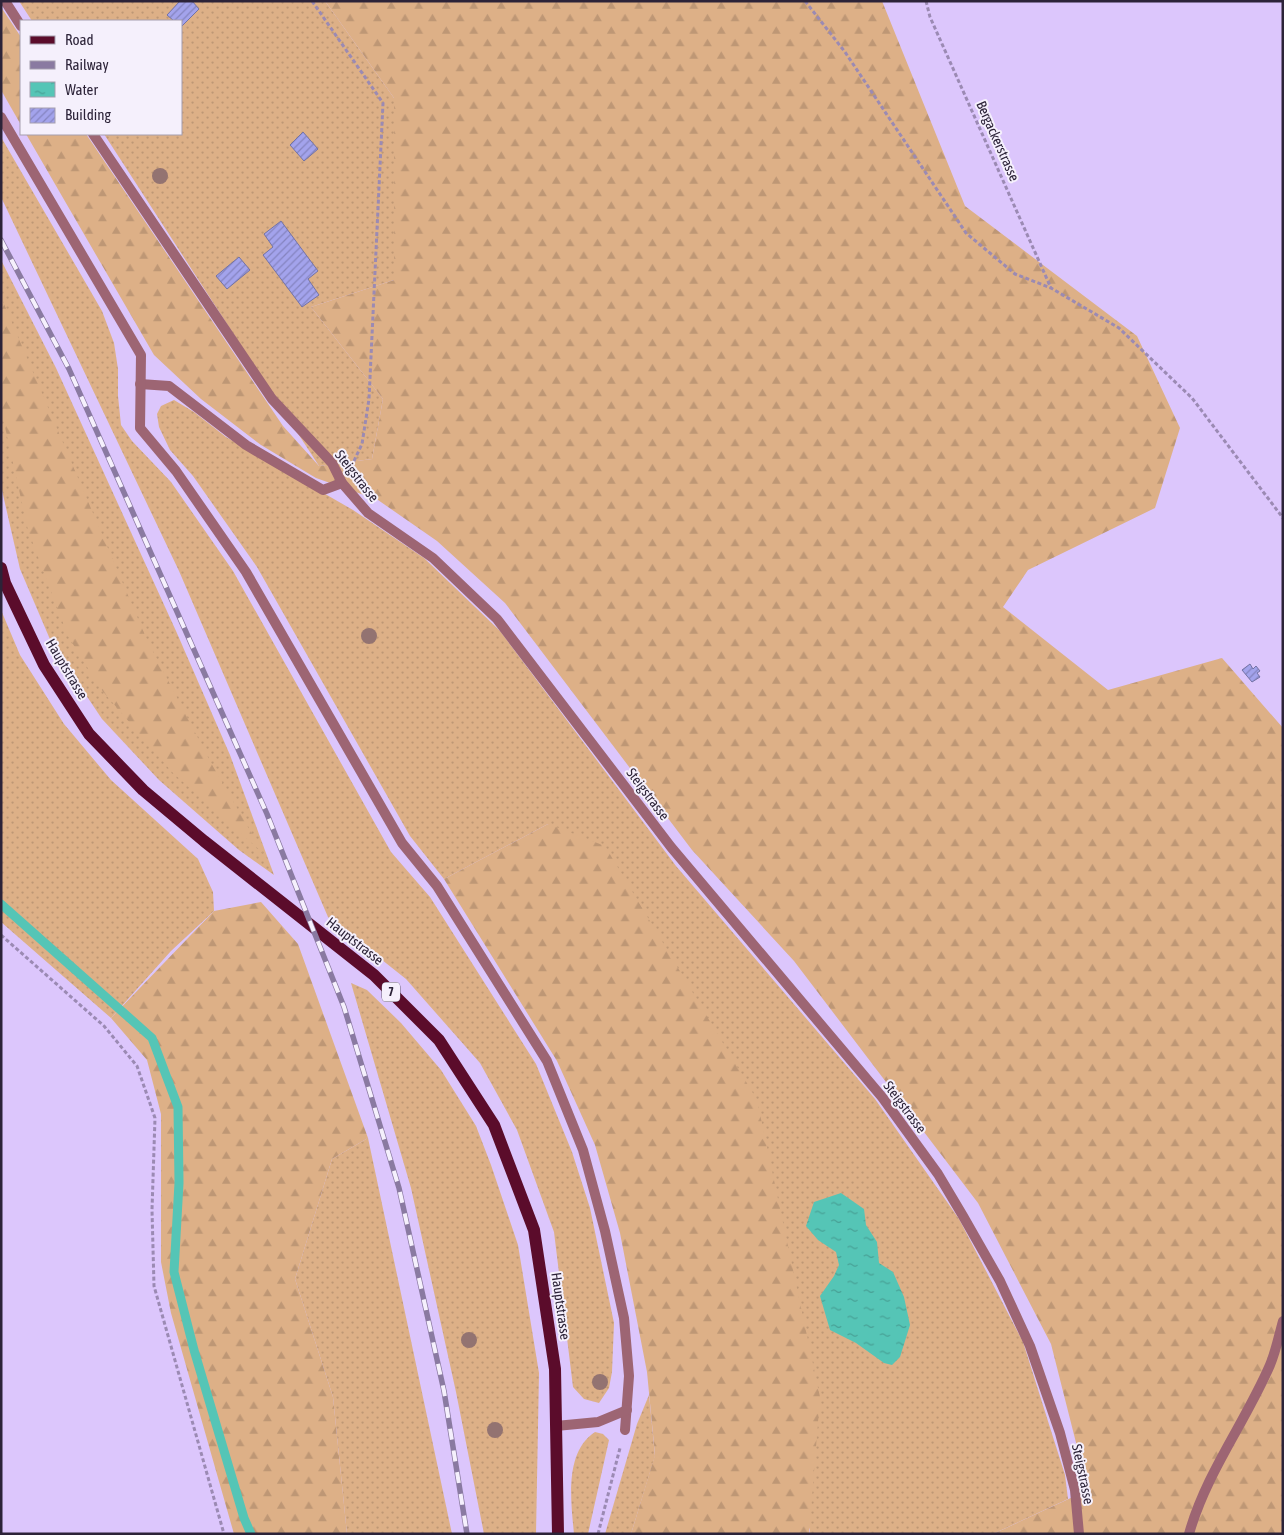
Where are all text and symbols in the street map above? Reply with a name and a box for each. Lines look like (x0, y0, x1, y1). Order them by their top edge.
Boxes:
legend (20, 20, 182, 135)
text: Road (65, 31, 94, 48)
text: Railway (65, 56, 109, 73)
text: Water (65, 81, 98, 98)
street label: Bergackerstrasse (973, 98, 1023, 184)
text: Building (65, 106, 111, 123)
street label: Steigstrasse (332, 447, 382, 505)
street label: Hauptstrasse (43, 636, 91, 702)
street label: Steigstrasse (623, 765, 673, 823)
street label: Hauptstrasse (323, 914, 387, 968)
road number: 7 (382, 982, 400, 1002)
street label: Steigstrasse (880, 1078, 930, 1136)
street label: Hauptstrasse (548, 1271, 574, 1341)
street label: Steigstrasse (1069, 1443, 1097, 1505)

